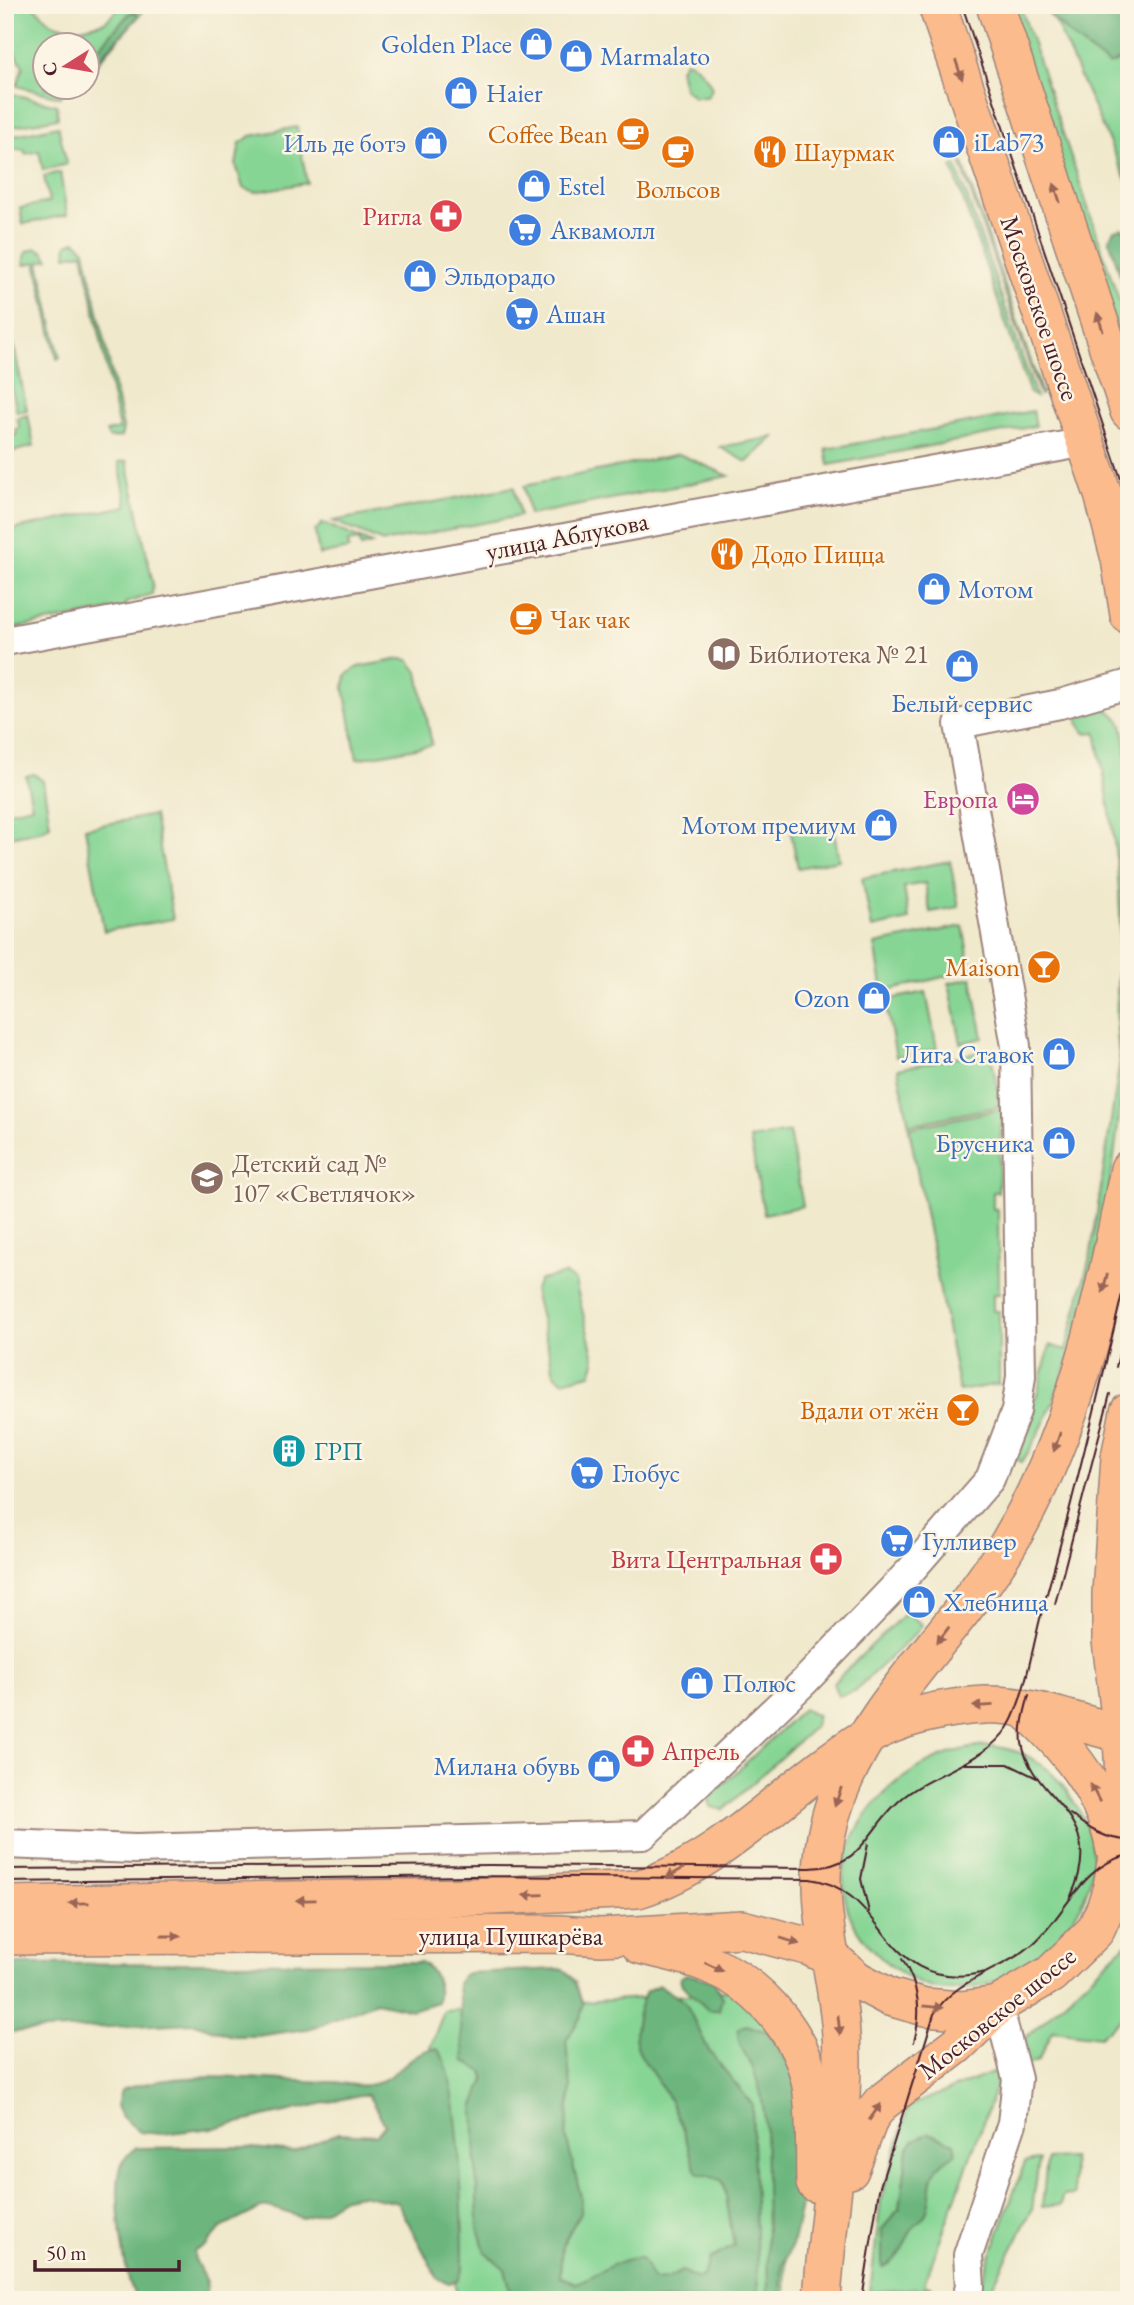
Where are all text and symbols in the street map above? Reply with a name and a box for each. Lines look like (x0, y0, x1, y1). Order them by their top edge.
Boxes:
shop icon: Golden Place (517, 25, 555, 63)
place label: Golden Place (381, 27, 512, 61)
north arrow (32, 32, 102, 102)
shop icon: Marmalato (557, 37, 595, 75)
place label: Marmalato (600, 39, 710, 73)
text: С (36, 60, 63, 78)
one-way arrow (954, 60, 965, 81)
shop icon: Haier (442, 74, 480, 112)
place label: Haier (486, 76, 543, 110)
cafe icon: Coffee Bean (614, 115, 652, 153)
place label: Coffee Bean (488, 117, 608, 151)
shop icon: iLab73 (930, 123, 968, 161)
shop icon: Иль де ботэ (412, 124, 450, 162)
place label: iLab73 (974, 125, 1044, 159)
place label: Иль де ботэ (283, 126, 406, 160)
cafe icon: Вольсов (659, 133, 697, 171)
restaurant icon: Шаурмак (751, 133, 789, 171)
place label: Шаурмак (794, 135, 895, 169)
shop icon: Estel (515, 167, 553, 205)
place label: Estel (558, 169, 606, 203)
place label: Вольсов (636, 172, 720, 206)
one-way arrow (1051, 182, 1062, 203)
pharmacy icon: Ригла (427, 197, 465, 235)
place label: Ригла (362, 199, 423, 233)
supermarket icon: Аквамолл (506, 211, 544, 249)
street label: Московское шоссе (992, 211, 1088, 405)
place label: Аквамолл (549, 213, 655, 247)
shop icon: Эльдорадо (401, 257, 439, 295)
place label: Эльдорадо (444, 259, 556, 293)
supermarket icon: Ашан (503, 295, 541, 333)
place label: Ашан (545, 297, 606, 331)
one-way arrow (1094, 312, 1105, 333)
street label: улица Аблукова (483, 503, 652, 568)
restaurant icon: Додо Пицца (708, 535, 746, 573)
place label: Додо Пицца (752, 537, 885, 571)
shop icon: Мотом (915, 570, 953, 608)
place label: Мотом (958, 572, 1033, 606)
cafe icon: Чак чак (507, 600, 545, 638)
place label: Чак чак (550, 602, 631, 636)
library icon: Библиотека № 21 (705, 635, 743, 673)
place label: Библиотека № 21 (748, 637, 929, 671)
shop icon: Белый сервис (943, 647, 981, 685)
place label: Белый сервис (891, 686, 1033, 720)
hotel icon: Европа (1004, 780, 1042, 818)
place label: Европа (922, 782, 999, 816)
shop icon: Мотом премиум (862, 806, 900, 844)
place label: Мотом премиум (681, 808, 856, 842)
bar icon: Maison (1025, 948, 1063, 986)
place label: Maison (945, 950, 1020, 984)
shop icon: Ozon (855, 979, 893, 1017)
place label: Ozon (794, 981, 850, 1015)
shop icon: Лига Ставок (1040, 1035, 1078, 1073)
place label: Лига Ставок (901, 1037, 1035, 1071)
shop icon: Брусника (1040, 1124, 1078, 1162)
place label: Брусника (935, 1126, 1035, 1160)
place label: Детский сад № 107 «Светлячок» (232, 1146, 416, 1210)
school or university icon: Детский сад № 107 «Светлячок» (188, 1159, 226, 1197)
one-way arrow (1099, 1272, 1110, 1294)
bar icon: Вдали от жён (944, 1391, 982, 1429)
place label: Вдали от жён (800, 1393, 939, 1427)
building icon: ГРП (270, 1432, 308, 1470)
one-way arrow (1051, 1432, 1062, 1453)
place label: ГРП (314, 1434, 363, 1468)
supermarket icon: Глобус (568, 1454, 606, 1492)
place label: Глобус (612, 1456, 680, 1490)
supermarket icon: Гулливер (878, 1522, 916, 1560)
place label: Гулливер (922, 1524, 1017, 1558)
pharmacy icon: Вита Центральная (807, 1540, 845, 1578)
place label: Вита Центральная (611, 1542, 802, 1576)
shop icon: Хлебница (900, 1583, 938, 1621)
place label: Хлебница (943, 1585, 1049, 1619)
one-way arrow (935, 1625, 950, 1643)
shop icon: Полюс (678, 1664, 716, 1702)
place label: Полюс (722, 1666, 796, 1700)
one-way arrow (972, 1701, 994, 1712)
pharmacy icon: Апрель (619, 1732, 657, 1770)
place label: Апрель (661, 1734, 740, 1768)
shop icon: Милана обувь (585, 1747, 623, 1785)
place label: Милана обувь (433, 1749, 580, 1783)
one-way arrow (1089, 1783, 1101, 1803)
one-way arrow (832, 1786, 843, 1807)
one-way arrow (666, 1867, 685, 1879)
one-way arrow (522, 1890, 544, 1901)
one-way arrow (295, 1894, 317, 1906)
one-way arrow (67, 1898, 89, 1909)
street label: улица Пушкарёва (419, 1919, 604, 1953)
one-way arrow (161, 1930, 183, 1942)
one-way arrow (780, 1936, 801, 1947)
street label: Московское шоссе (911, 1939, 1083, 2087)
one-way arrow (704, 1961, 724, 1973)
one-way arrow (922, 2002, 944, 2013)
one-way arrow (834, 2014, 845, 2036)
one-way arrow (868, 2103, 882, 2121)
scale bar (35, 2228, 178, 2272)
text: 50 m (46, 2239, 87, 2266)

